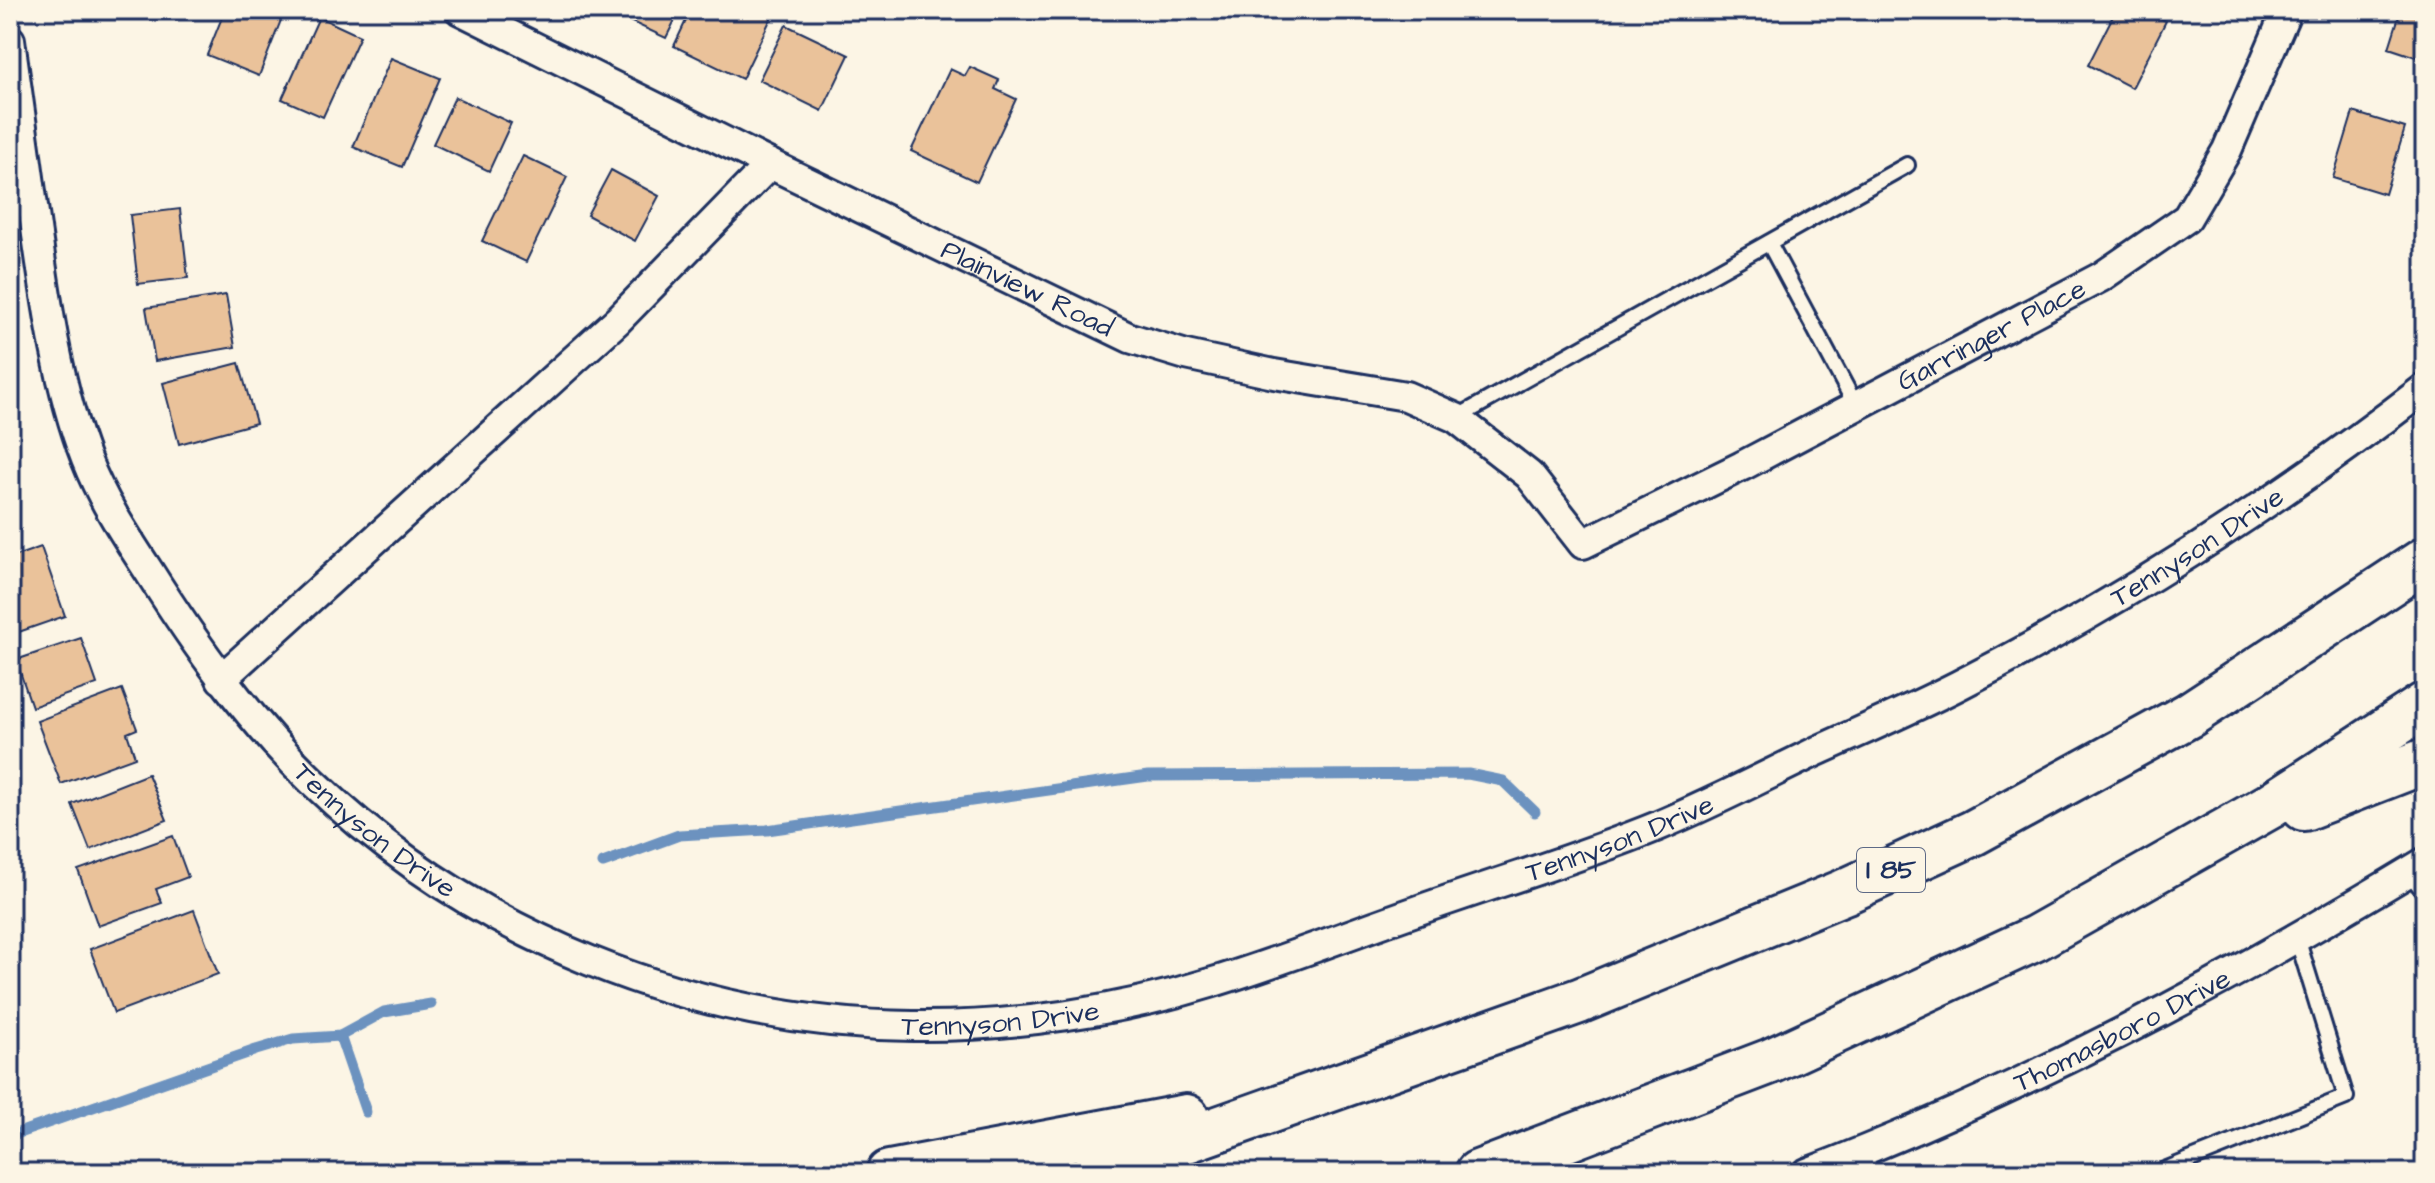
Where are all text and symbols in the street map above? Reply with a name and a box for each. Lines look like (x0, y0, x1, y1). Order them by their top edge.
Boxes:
street label: Plainview Road (935, 230, 1120, 347)
street label: Garringer Place (1890, 269, 2093, 401)
street label: Tennyson Drive (2103, 477, 2291, 617)
street label: Tennyson Drive (285, 754, 464, 908)
street label: Tennyson Drive (1521, 784, 1720, 892)
road number: I 85 (1857, 848, 1925, 892)
street label: Thomasboro Drive (2007, 959, 2237, 1102)
street label: Tennyson Drive (901, 991, 1102, 1047)

